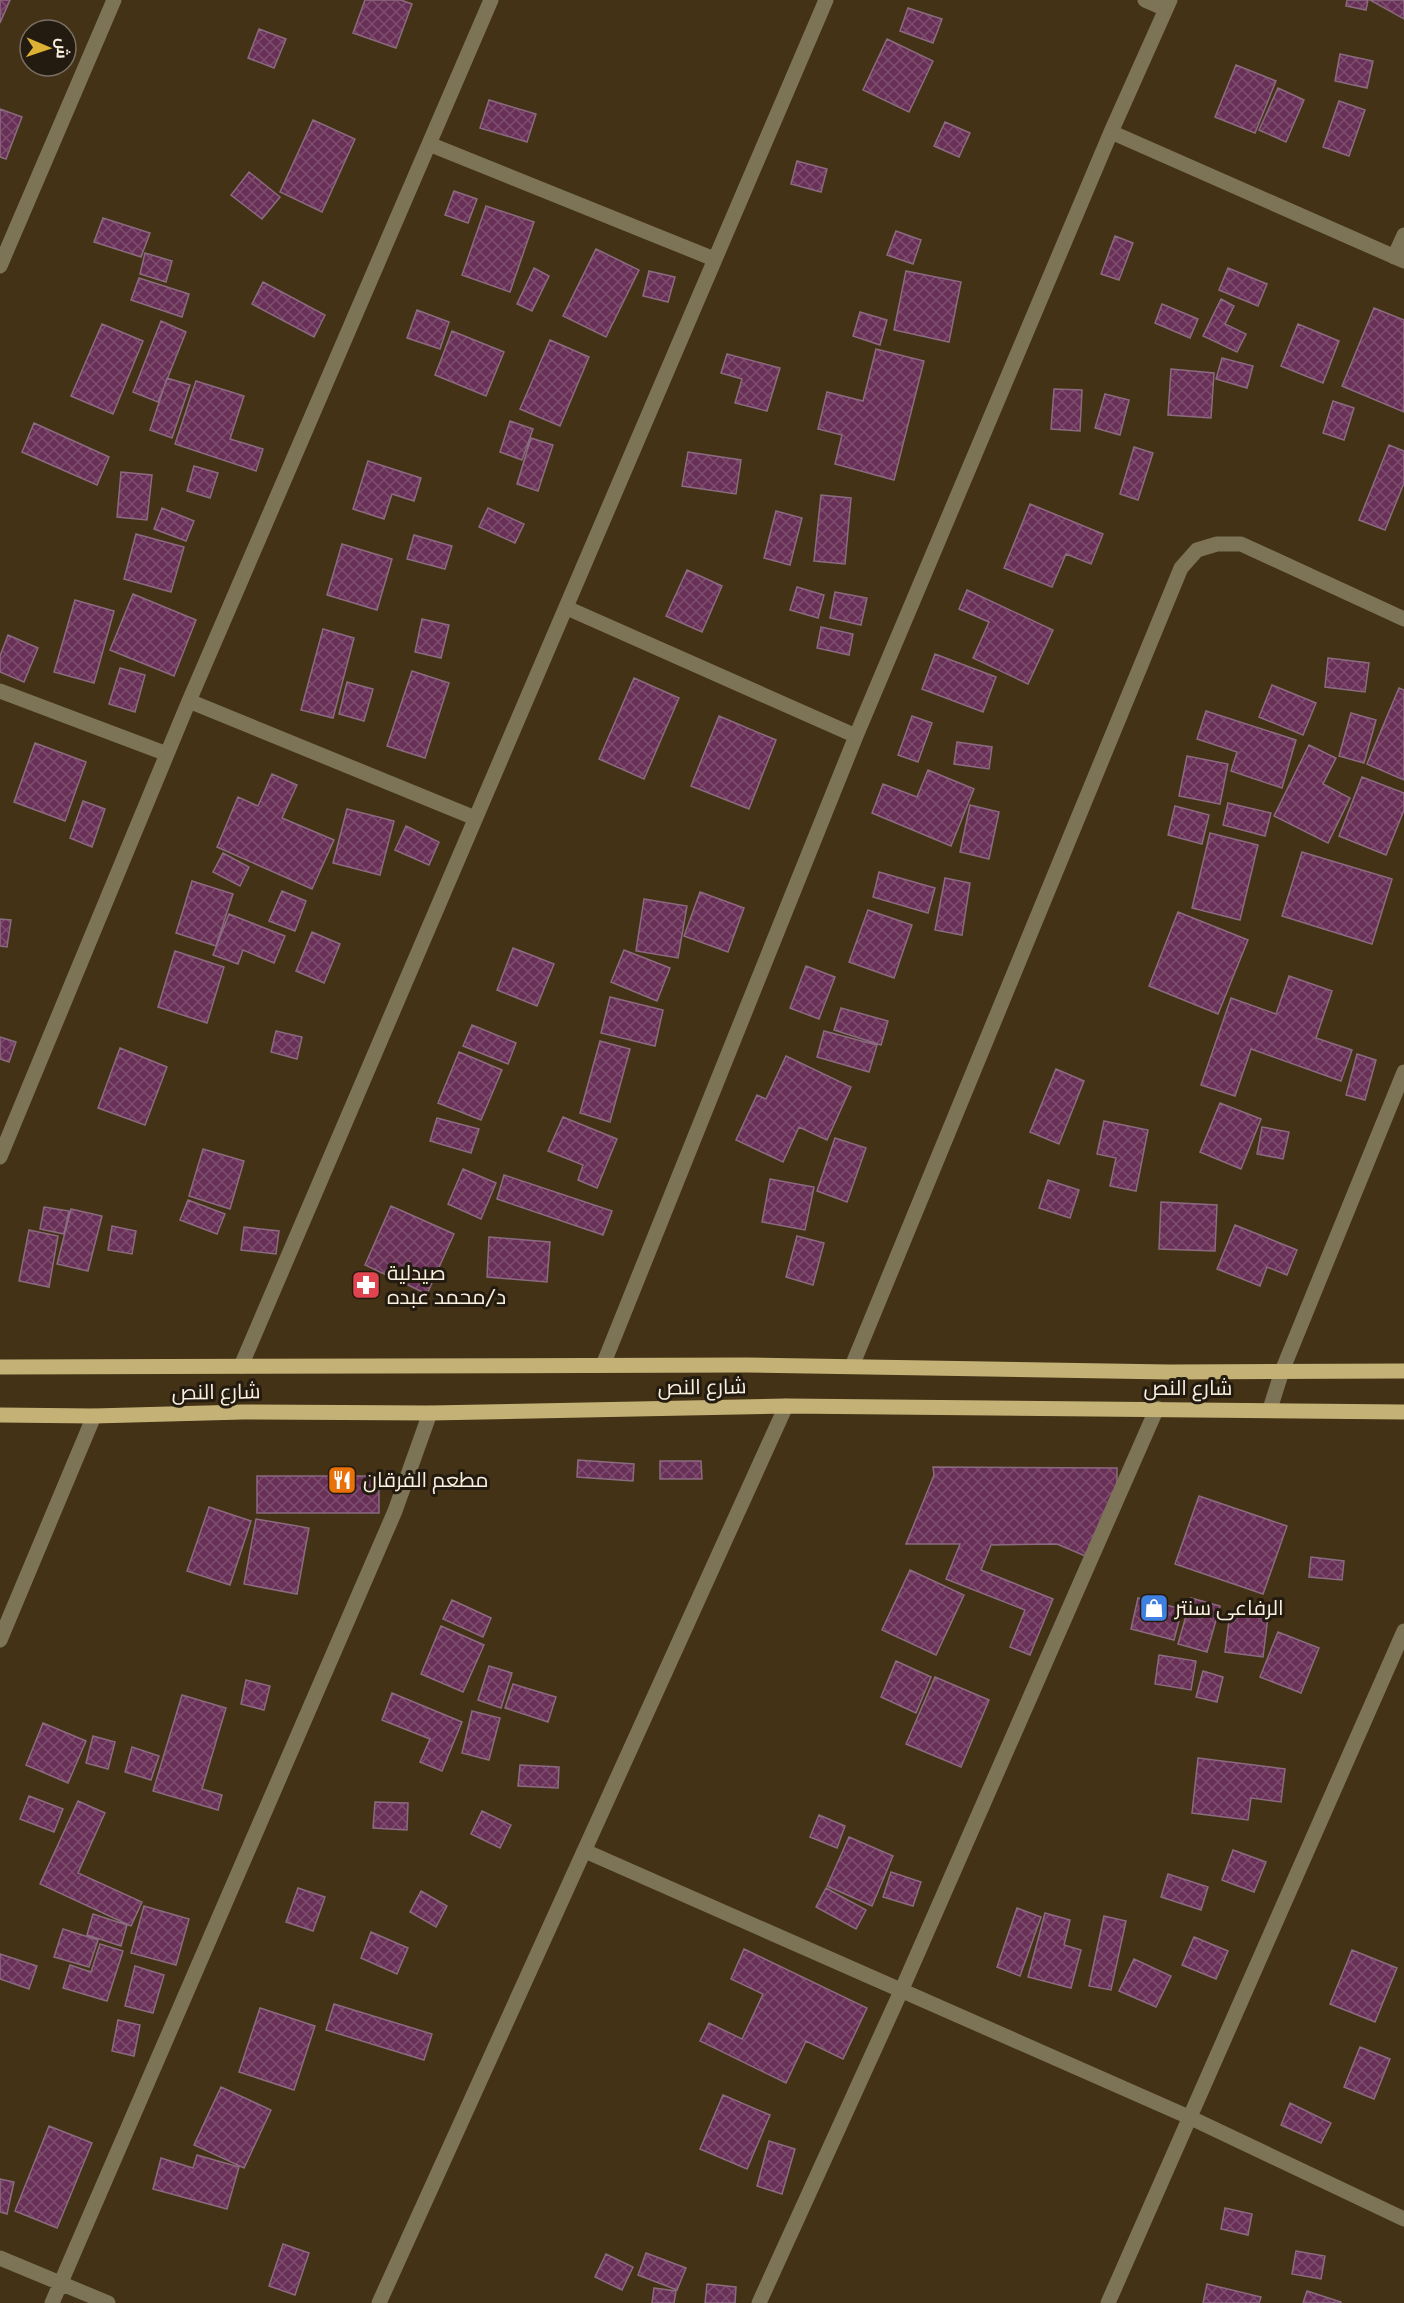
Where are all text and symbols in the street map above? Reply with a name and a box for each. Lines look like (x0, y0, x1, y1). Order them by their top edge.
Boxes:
north arrow (18, 18, 78, 78)
text: ش (51, 38, 71, 59)
place label: صيدلية د/محمد عبده (387, 1261, 506, 1312)
pharmacy icon: صيدلية د/محمد عبده (350, 1269, 382, 1301)
street label: شارع النص (657, 1374, 747, 1403)
street label: شارع النص (1144, 1376, 1232, 1403)
street label: شارع النص (171, 1379, 261, 1408)
restaurant icon: مطعم الفرقان (326, 1464, 358, 1496)
place label: مطعم الفرقان (363, 1468, 488, 1495)
shop icon: الرفاعى سنتر (1138, 1592, 1170, 1624)
place label: الرفاعى سنتر (1174, 1596, 1284, 1623)

